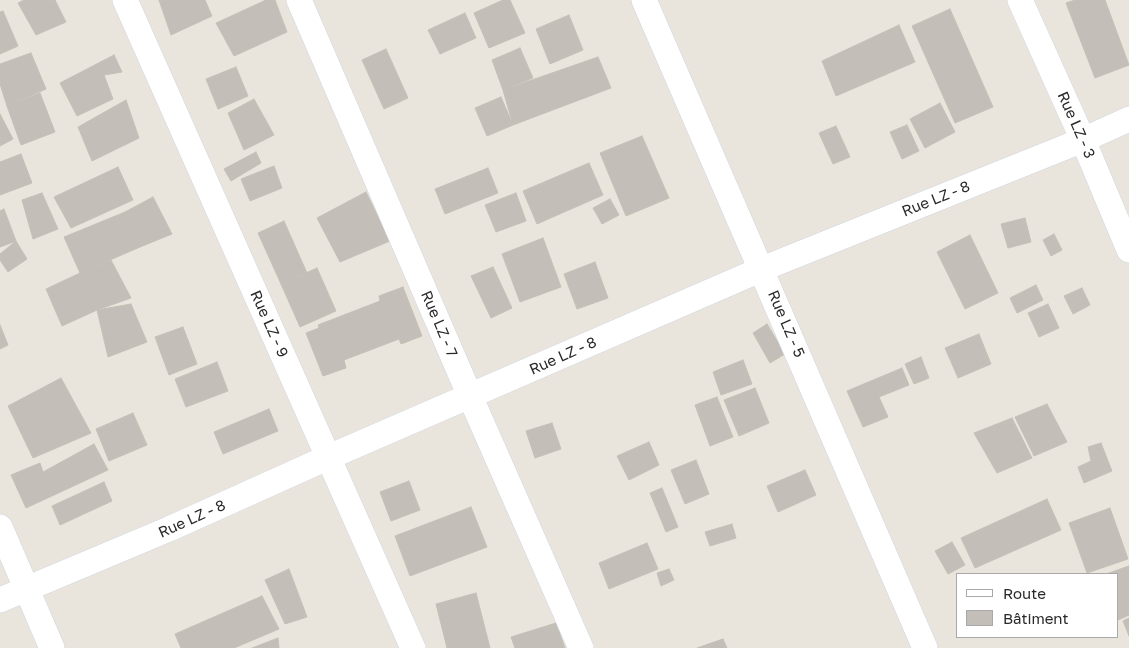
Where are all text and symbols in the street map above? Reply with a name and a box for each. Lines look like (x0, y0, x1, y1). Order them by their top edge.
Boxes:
street label: Rue LZ - 3 (1053, 89, 1099, 161)
street label: Rue LZ - 8 (899, 177, 973, 221)
street label: Rue LZ - 9 (246, 288, 292, 360)
street label: Rue LZ - 7 (417, 288, 461, 360)
street label: Rue LZ - 5 (764, 288, 808, 360)
street label: Rue LZ - 8 (527, 333, 599, 379)
street label: Rue LZ - 8 (156, 496, 228, 542)
legend (956, 573, 1119, 638)
text: Route (1003, 584, 1046, 602)
text: Bâtiment (1003, 609, 1068, 627)

